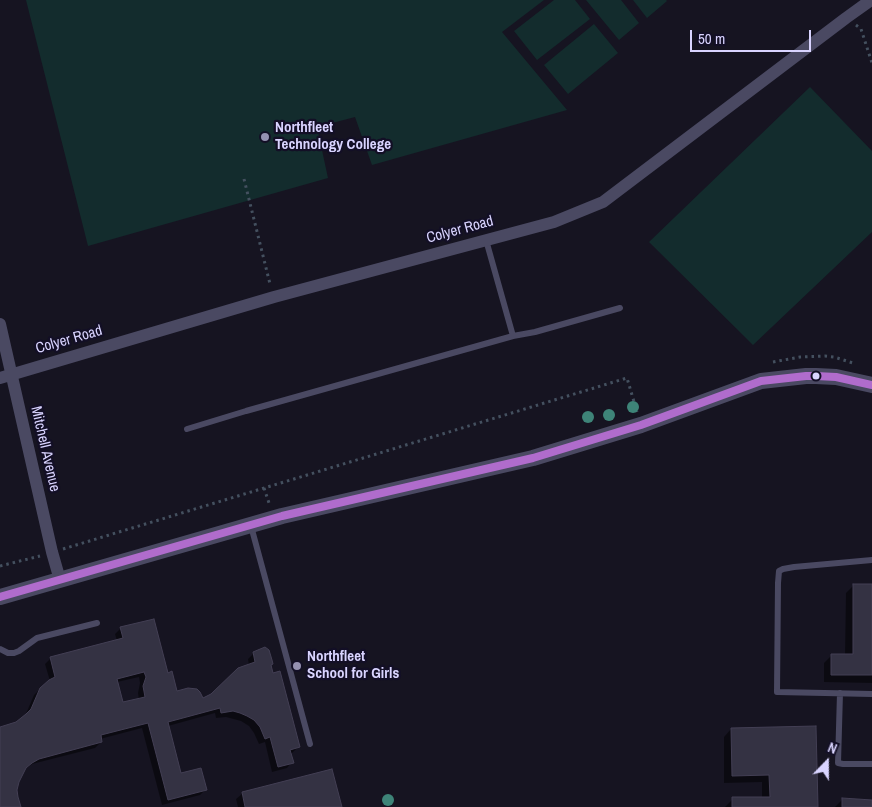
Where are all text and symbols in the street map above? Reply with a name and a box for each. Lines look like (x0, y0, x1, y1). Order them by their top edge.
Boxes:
scale bar (692, 20, 813, 52)
text: 50 m (698, 28, 725, 49)
place label: Northfleet Technology College (275, 119, 391, 154)
marker: Northfleet Technology College (259, 131, 271, 143)
street label: Colyer Road (425, 212, 495, 248)
street label: Colyer Road (34, 322, 104, 358)
unlabelled marker (811, 371, 821, 381)
street label: Mitchell Avenue (26, 404, 64, 494)
place label: Northfleet School for Girls (307, 648, 399, 683)
marker: Northfleet School for Girls (291, 660, 303, 672)
north arrow (802, 737, 852, 787)
text: N (825, 738, 840, 758)

